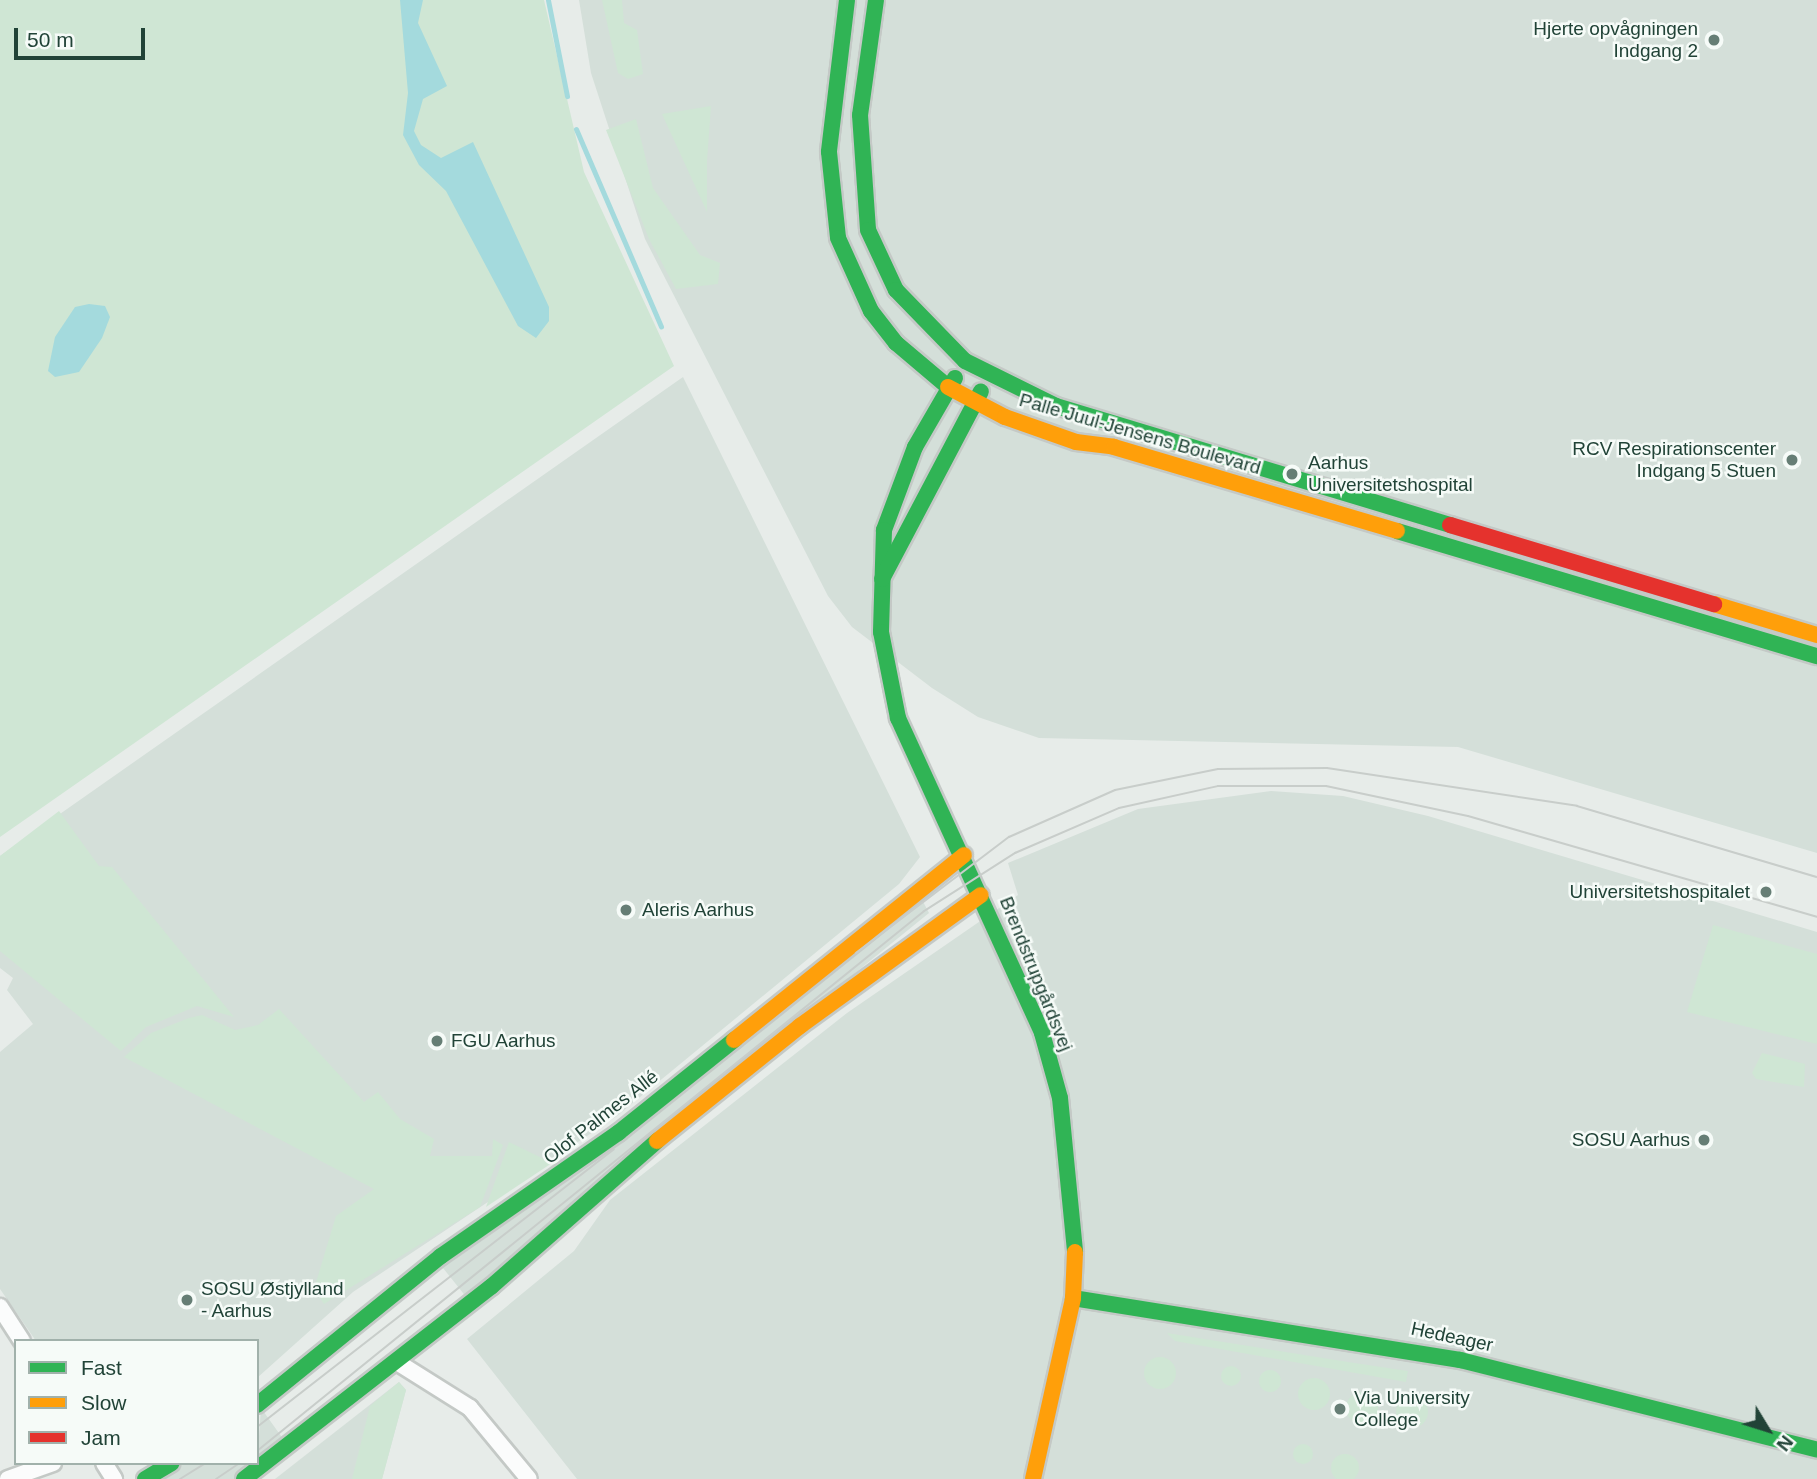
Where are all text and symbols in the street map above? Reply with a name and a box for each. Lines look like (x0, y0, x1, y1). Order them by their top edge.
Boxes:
scale bar (18, 14, 149, 58)
place label: Hjerte opvågningen Indgang 2 (1533, 18, 1698, 62)
text: 50 m (27, 28, 74, 51)
marker: Hjerte opvågningen Indgang 2 (1704, 30, 1724, 50)
street label: Palle Juul-Jensens Boulevard (1017, 389, 1263, 479)
place label: RCV Respirationscenter Indgang 5 Stuen (1572, 438, 1776, 482)
marker: RCV Respirationscenter Indgang 5 Stuen (1782, 450, 1802, 470)
place label: Aarhus Universitetshospital (1308, 452, 1473, 496)
marker: Aarhus Universitetshospital (1282, 464, 1302, 484)
place label: Universitetshospitalet (1569, 881, 1750, 903)
marker: Universitetshospitalet (1756, 882, 1776, 902)
street label: Brendstrupgårdsvej (995, 893, 1077, 1055)
place label: Aleris Aarhus (642, 899, 755, 921)
marker: Aleris Aarhus (616, 900, 636, 920)
place label: FGU Aarhus (451, 1030, 557, 1052)
marker: FGU Aarhus (429, 1033, 445, 1049)
street label: Olof Palmes Allé (539, 1065, 663, 1169)
place label: SOSU Aarhus (1571, 1129, 1690, 1151)
marker: SOSU Aarhus (1696, 1132, 1712, 1148)
place label: SOSU Østjylland - Aarhus (201, 1278, 344, 1322)
marker: SOSU Østjylland - Aarhus (179, 1292, 195, 1308)
street label: Hedeager (1409, 1317, 1495, 1357)
legend (14, 1339, 259, 1465)
text: Fast (81, 1356, 122, 1379)
place label: Via University College (1354, 1387, 1470, 1431)
text: Slow (81, 1391, 127, 1414)
north arrow (1733, 1395, 1803, 1465)
marker: Via University College (1332, 1401, 1348, 1417)
text: Jam (81, 1426, 121, 1449)
text: N (1772, 1431, 1797, 1455)

